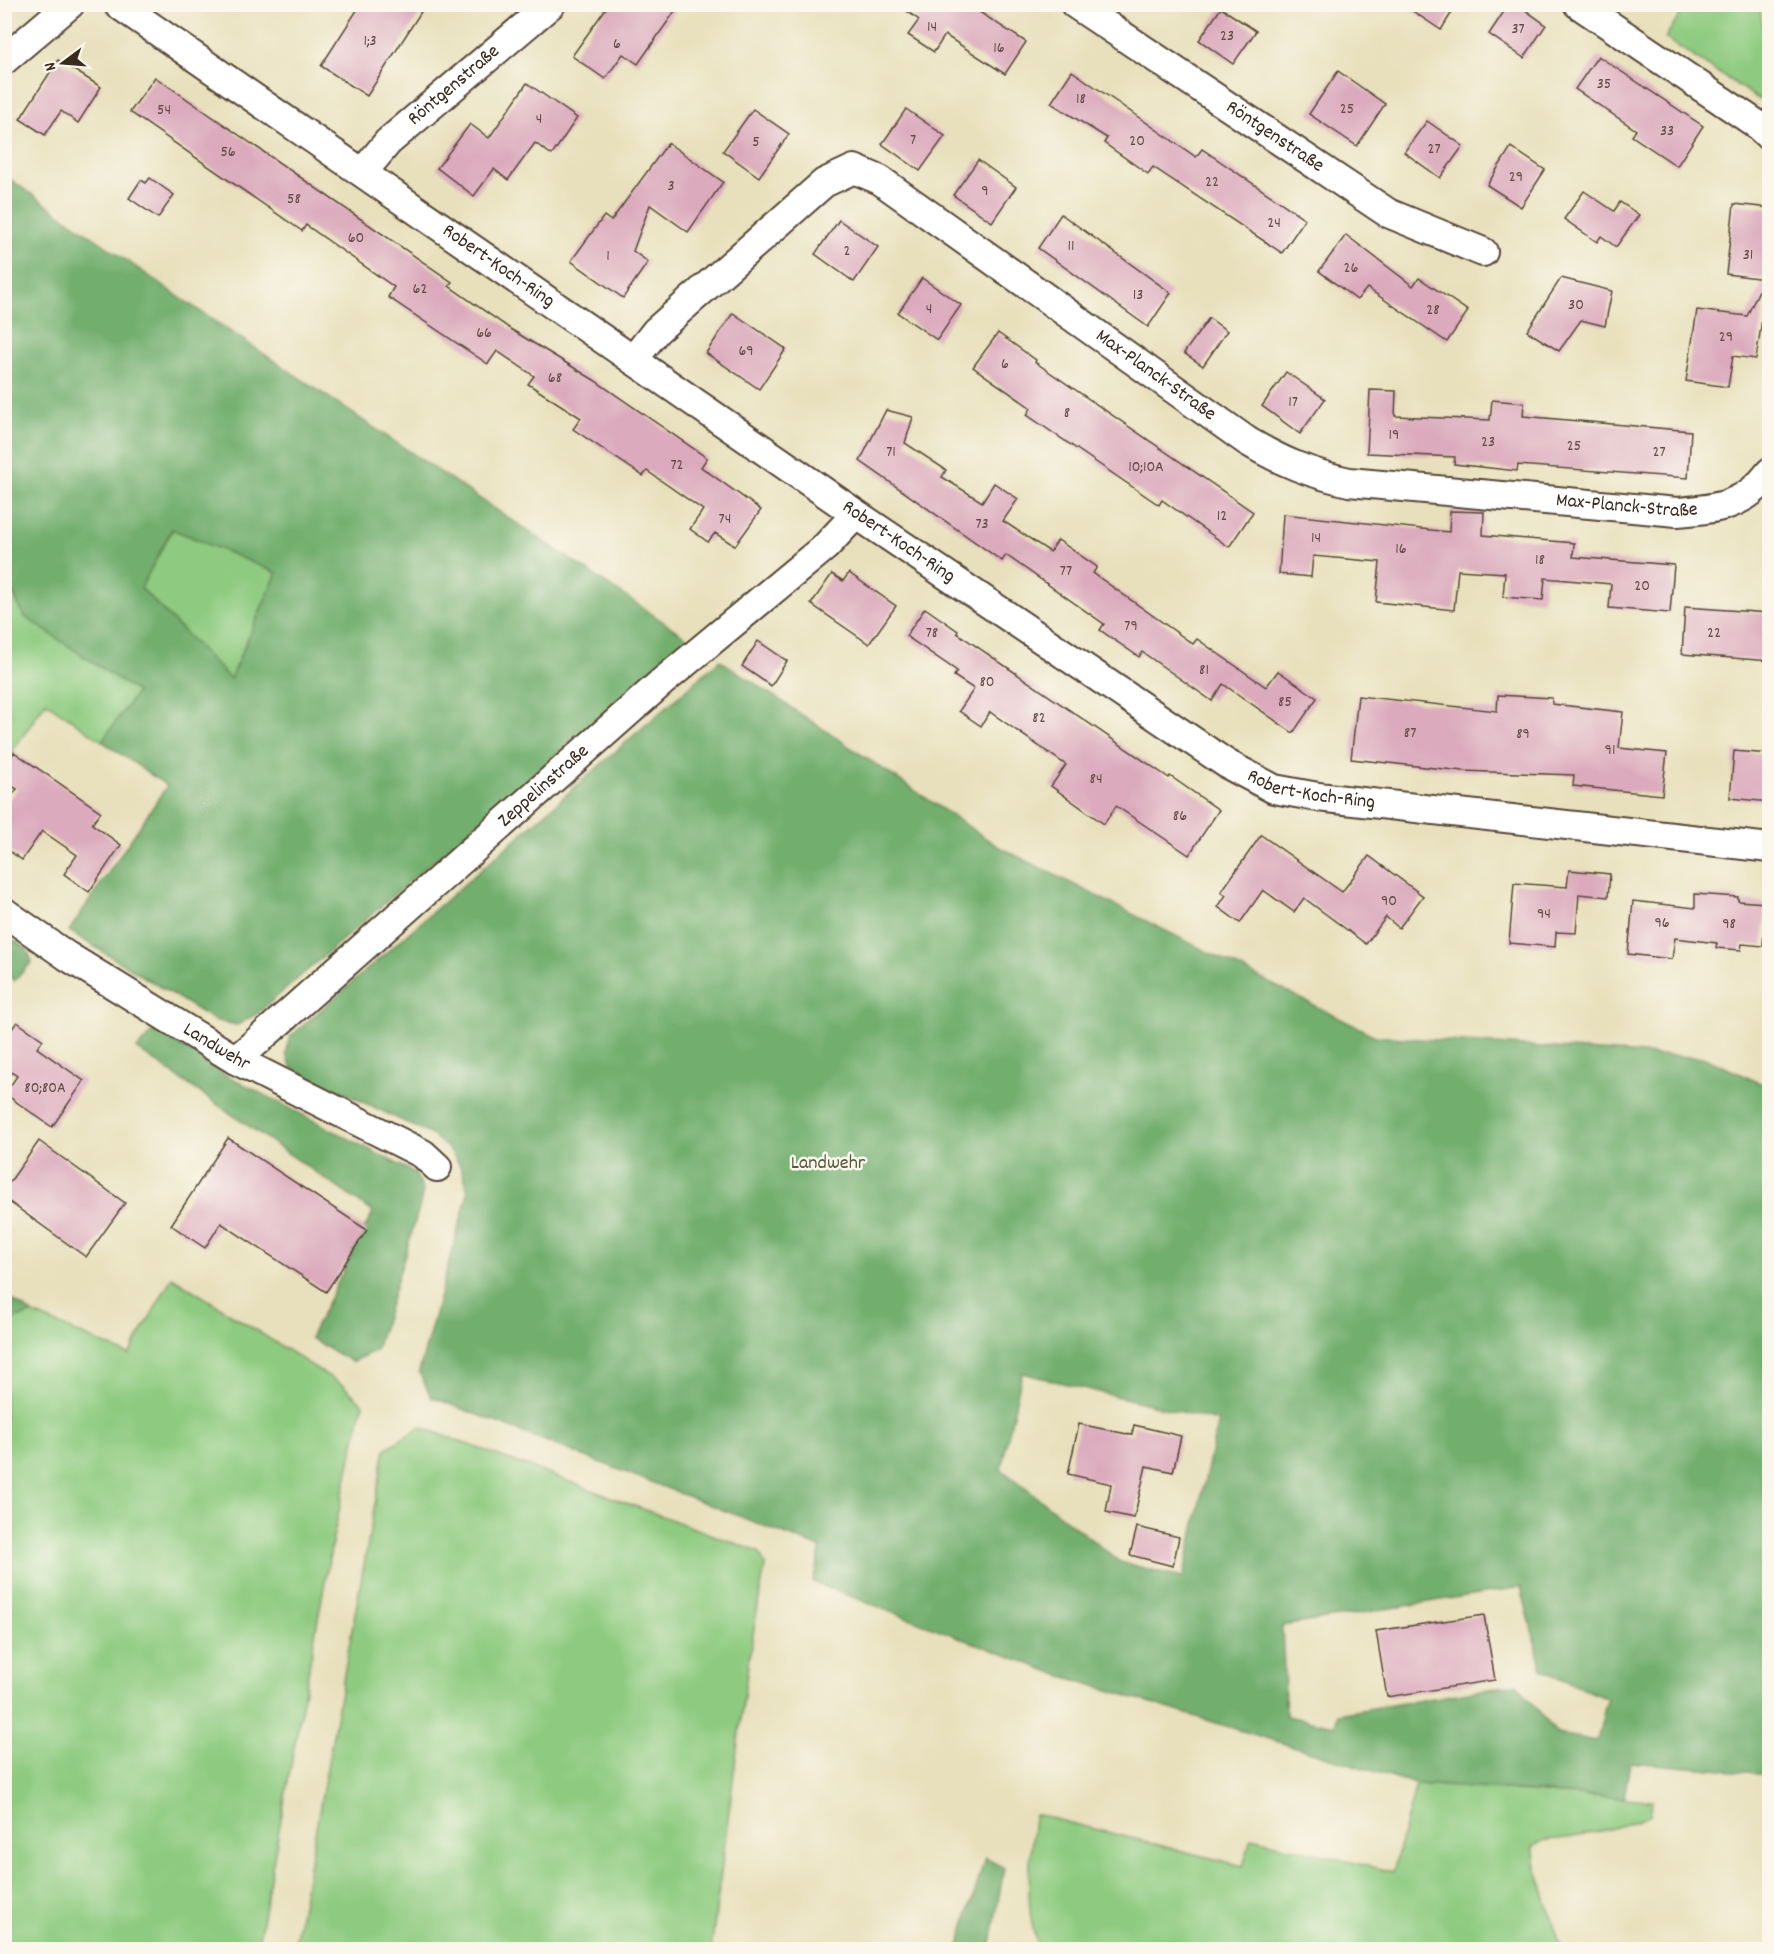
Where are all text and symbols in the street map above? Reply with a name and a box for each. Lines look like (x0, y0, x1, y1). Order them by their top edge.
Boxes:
house number: 14 (927, 16, 937, 39)
house number: 37 (1511, 18, 1525, 41)
house number: 23 (1220, 25, 1234, 48)
house number: 1;3 (363, 30, 377, 53)
north arrow (33, 33, 93, 93)
house number: 6 (613, 33, 621, 56)
house number: 16 (993, 37, 1005, 60)
street label: Röntgenstraße (402, 38, 507, 133)
text: N (39, 59, 63, 73)
house number: 35 (1597, 73, 1611, 96)
house number: 18 (1076, 88, 1086, 111)
street label: Röntgenstraße (1220, 94, 1330, 180)
house number: 25 (1340, 98, 1354, 121)
house number: 54 (157, 99, 171, 122)
house number: 4 (536, 108, 542, 131)
house number: 33 (1660, 120, 1674, 143)
house number: 7 (910, 129, 916, 152)
house number: 20 (1129, 130, 1145, 153)
house number: 5 (752, 131, 760, 154)
house number: 27 (1427, 138, 1441, 161)
house number: 56 (220, 141, 236, 164)
house number: 29 (1509, 166, 1523, 189)
house number: 22 (1205, 171, 1219, 194)
house number: 3 (667, 175, 675, 198)
house number: 9 (981, 180, 989, 203)
house number: 58 (287, 188, 301, 211)
house number: 24 (1267, 212, 1281, 235)
street label: Robert-Koch-Ring (436, 218, 560, 316)
house number: 60 (348, 227, 364, 250)
house number: 11 (1067, 235, 1075, 258)
house number: 2 (844, 240, 851, 263)
house number: 31 (1743, 244, 1753, 267)
house number: 1 (606, 245, 610, 268)
house number: 26 (1344, 257, 1359, 280)
house number: 62 (413, 278, 427, 301)
house number: 13 (1133, 284, 1143, 307)
house number: 30 (1568, 294, 1584, 317)
house number: 4 (926, 298, 932, 321)
house number: 28 (1426, 299, 1440, 322)
house number: 66 (476, 322, 492, 345)
street label: Max-Planck-Straße (1089, 323, 1222, 429)
house number: 29 (1719, 326, 1733, 349)
house number: 69 (738, 340, 754, 363)
house number: 6 (1001, 353, 1009, 376)
house number: 68 (548, 367, 562, 390)
house number: 17 (1288, 391, 1298, 414)
house number: 8 (1064, 402, 1070, 425)
house number: 19 (1389, 424, 1399, 447)
house number: 23 (1481, 431, 1495, 454)
house number: 25 (1567, 435, 1581, 458)
house number: 71 (886, 441, 896, 464)
house number: 27 (1652, 441, 1666, 464)
house number: 72 (670, 454, 684, 477)
house number: 10;10A (1128, 456, 1164, 479)
street label: Max-Planck-Straße (1555, 487, 1699, 526)
street label: Robert-Koch-Ring (836, 494, 961, 591)
house number: 12 (1217, 505, 1227, 528)
house number: 74 (719, 508, 731, 531)
house number: 73 (975, 513, 989, 536)
house number: 14 (1311, 527, 1321, 550)
house number: 16 (1395, 538, 1407, 561)
house number: 18 (1535, 549, 1545, 572)
house number: 77 (1060, 560, 1072, 583)
house number: 20 (1634, 575, 1650, 598)
house number: 79 (1124, 615, 1138, 638)
house number: 78 (926, 622, 938, 645)
house number: 22 (1707, 622, 1721, 645)
house number: 81 (1199, 659, 1209, 682)
house number: 80 (979, 671, 995, 694)
house number: 85 (1278, 691, 1292, 714)
house number: 82 (1032, 707, 1046, 730)
house number: 87 (1404, 722, 1416, 745)
house number: 89 (1516, 723, 1530, 746)
street label: Zeppelinstraße (492, 738, 596, 835)
house number: 91 (1605, 739, 1615, 762)
street label: Robert-Koch-Ring (1241, 763, 1377, 817)
house number: 84 (1089, 768, 1103, 791)
house number: 86 (1173, 805, 1187, 828)
house number: 90 (1381, 890, 1397, 913)
house number: 94 (1537, 903, 1551, 926)
house number: 96 (1654, 912, 1670, 935)
house number: 98 (1722, 913, 1736, 936)
street label: Landwehr (177, 1016, 255, 1079)
house number: 80;80A (24, 1077, 66, 1100)
park label: Landwehr (791, 1150, 866, 1178)

